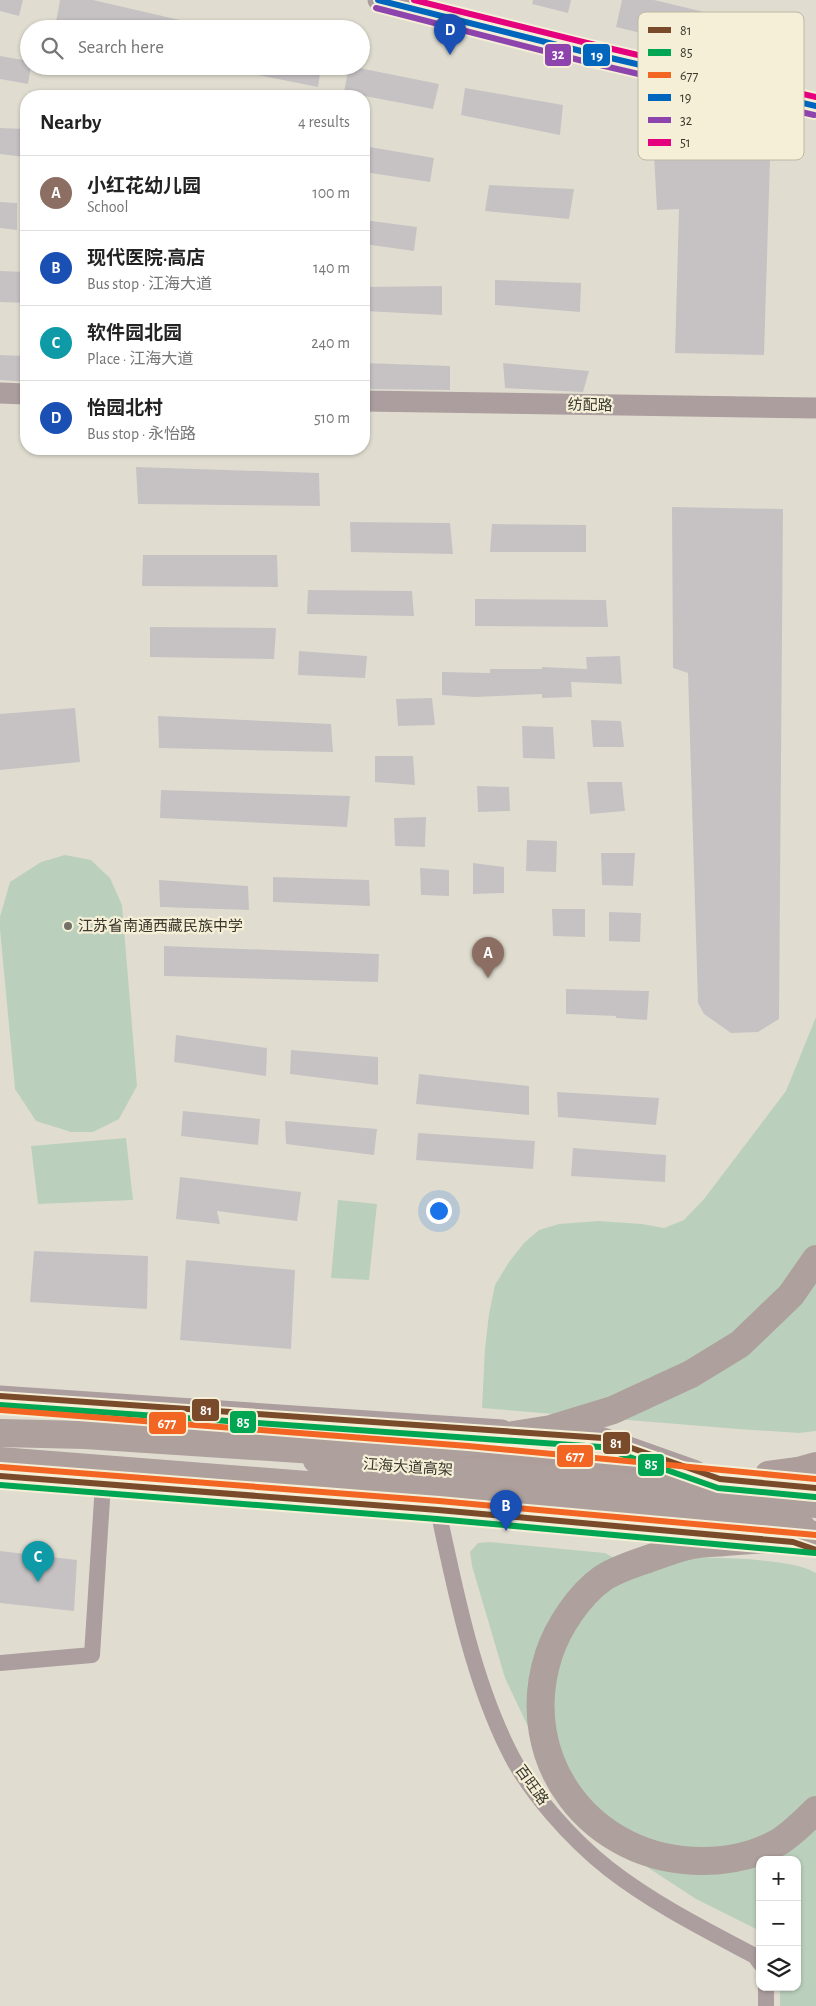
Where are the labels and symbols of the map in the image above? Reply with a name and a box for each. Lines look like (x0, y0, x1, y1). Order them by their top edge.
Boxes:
legend (638, 12, 804, 160)
pin: D (434, 14, 466, 55)
text: 81 (680, 24, 691, 38)
line badge: 32 (544, 43, 572, 67)
line badge: 19 (582, 43, 611, 67)
text: 85 (680, 46, 693, 60)
text: 32 (552, 48, 565, 62)
text: 19 (591, 49, 603, 63)
text: 677 (680, 69, 698, 83)
text: 19 (680, 91, 691, 105)
text: 32 (680, 114, 692, 128)
text: 51 (680, 136, 691, 150)
street label: 纺配路 (567, 397, 613, 413)
place label: 江苏省南通西藏民族中学 (78, 918, 243, 934)
marker: 江苏省南通西藏民族中学 (62, 920, 74, 932)
pin: A (472, 937, 504, 978)
your location (426, 1198, 452, 1224)
line badge: 81 (191, 1398, 220, 1422)
text: 81 (200, 1404, 212, 1418)
line badge: 85 (229, 1410, 257, 1434)
line badge: 677 (148, 1411, 187, 1435)
text: 85 (237, 1416, 249, 1430)
text: 677 (158, 1417, 176, 1431)
line badge: 81 (602, 1431, 631, 1455)
text: 81 (610, 1437, 622, 1451)
line badge: 677 (556, 1444, 594, 1468)
text: 677 (566, 1450, 584, 1464)
line badge: 85 (637, 1453, 665, 1477)
street label: 江海大道高架 (363, 1456, 453, 1478)
text: 85 (645, 1458, 657, 1472)
pin: B (490, 1490, 522, 1531)
pin: C (22, 1541, 54, 1582)
street label: 百旺路 (512, 1762, 552, 1808)

